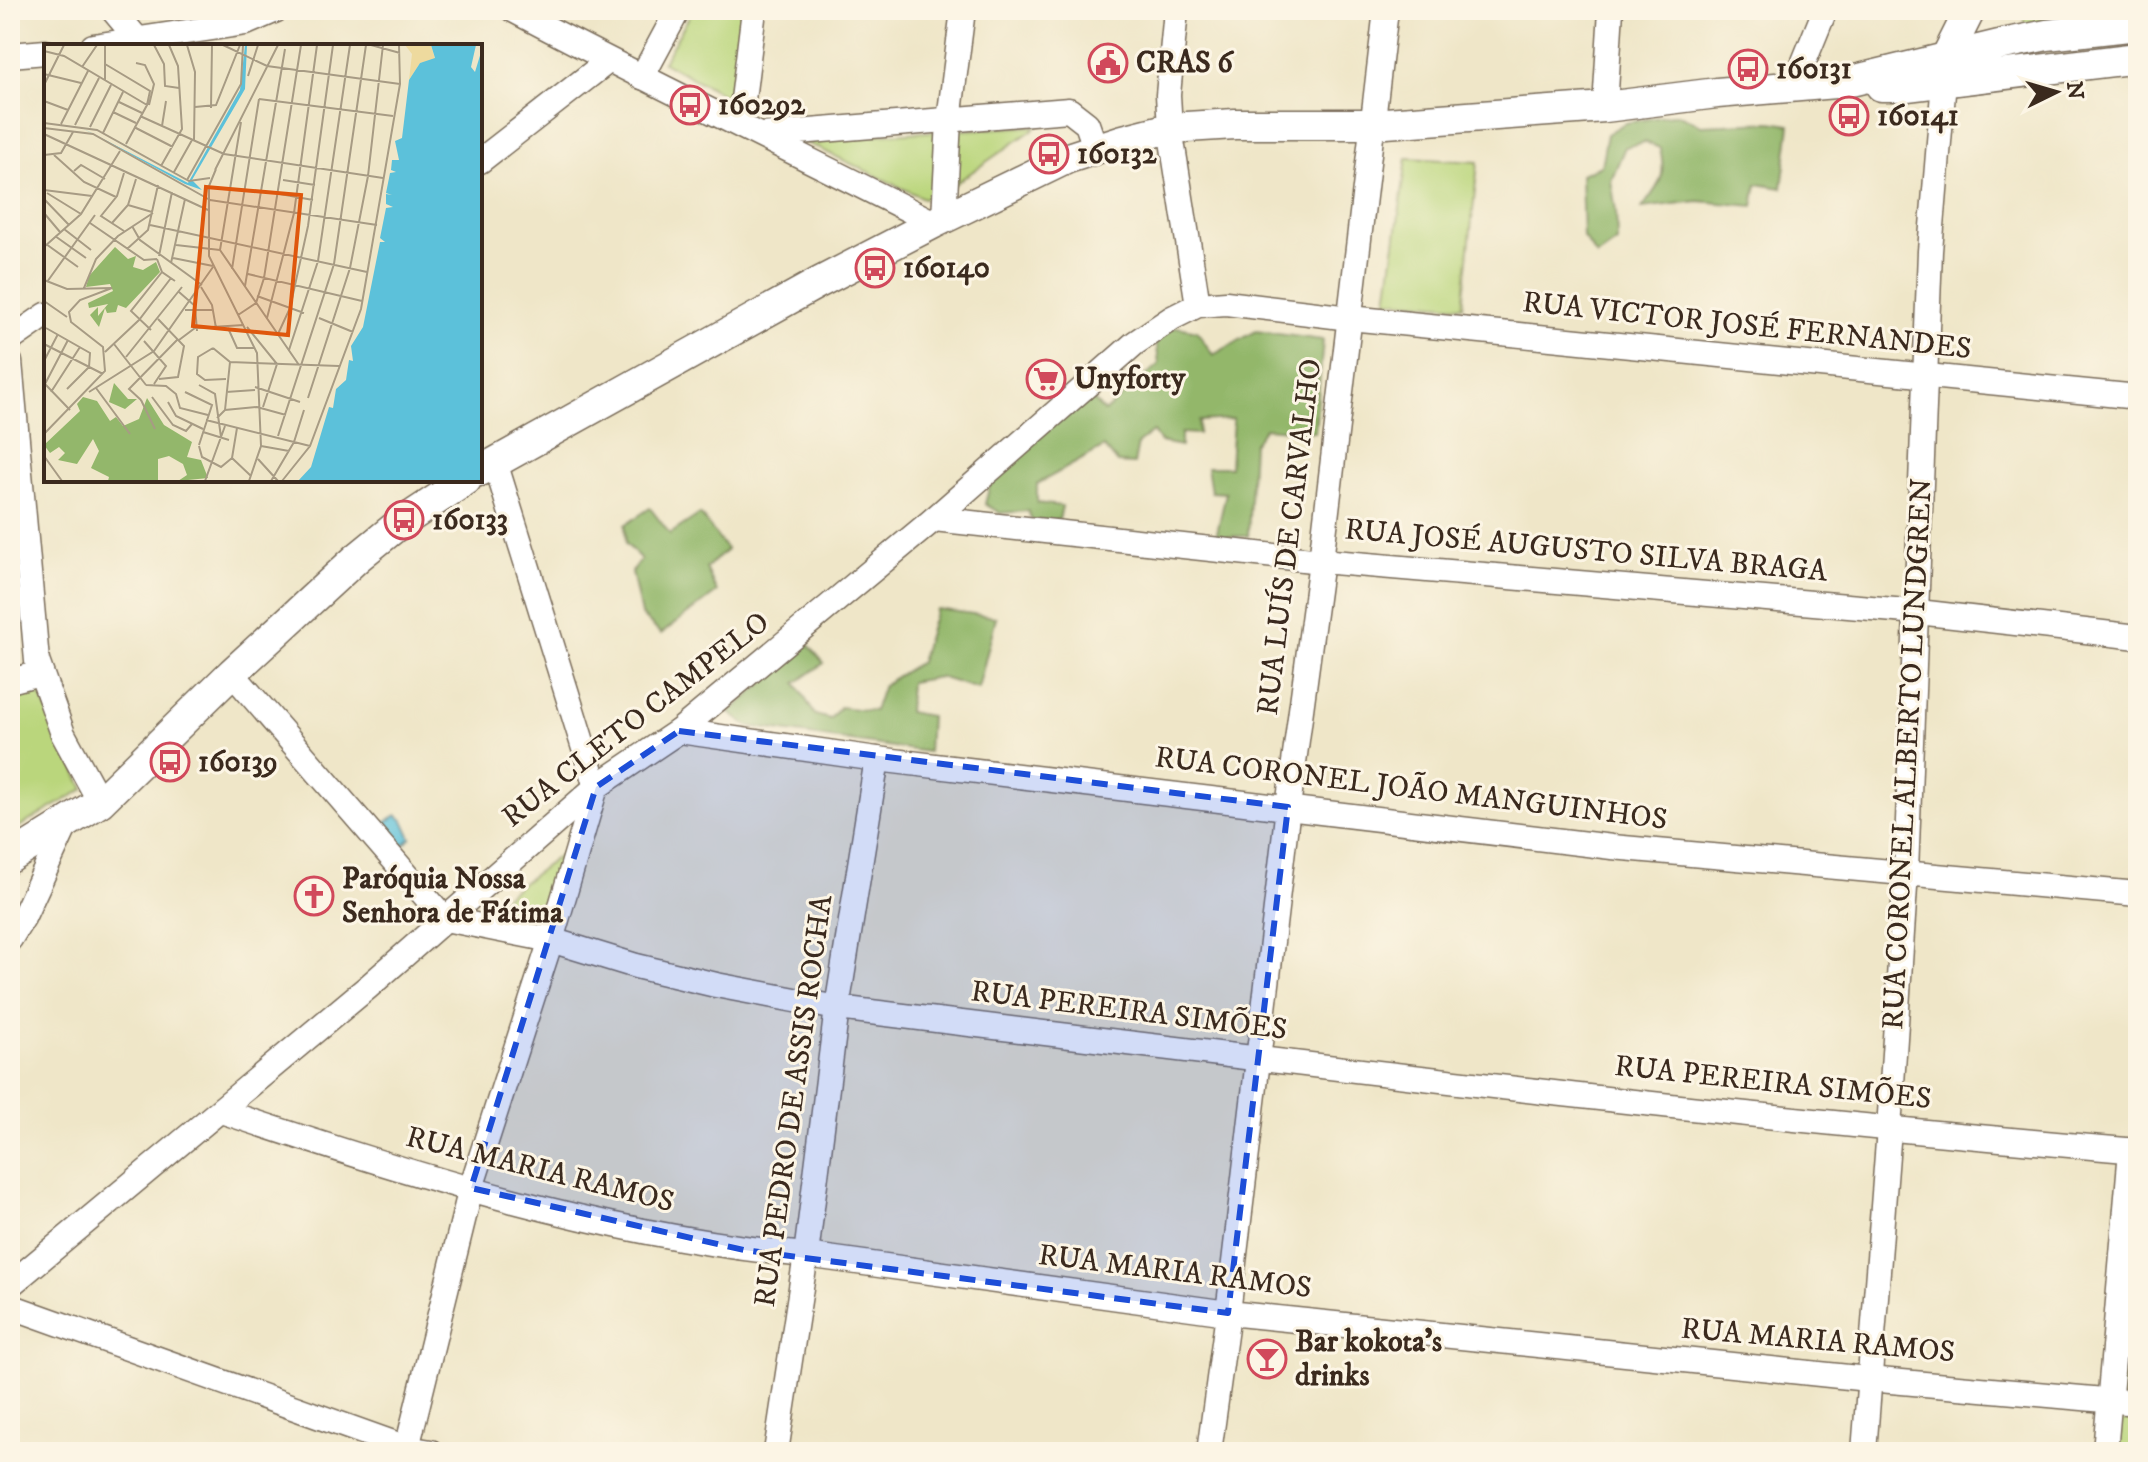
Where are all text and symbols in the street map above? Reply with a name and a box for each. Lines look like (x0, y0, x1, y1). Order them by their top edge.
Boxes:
public building icon: CRAS 6 (1087, 42, 1129, 84)
inset map (44, 44, 482, 482)
place label: CRAS 6 (1136, 45, 1234, 82)
bus stop icon: 160131 (1727, 48, 1769, 90)
place label: 160131 (1776, 51, 1852, 88)
north arrow (2016, 52, 2096, 132)
text: N (2060, 80, 2089, 101)
bus stop icon: 160292 (669, 84, 711, 126)
place label: 160292 (718, 87, 805, 124)
bus stop icon: 160141 (1828, 95, 1870, 137)
place label: 160141 (1877, 98, 1959, 135)
bus stop icon: 160132 (1028, 133, 1070, 175)
place label: 160132 (1077, 136, 1157, 173)
bus stop icon: 160140 (854, 247, 896, 289)
place label: 160140 (903, 250, 990, 287)
street label: RUA VICTOR JOSÉ FERNANDES (1521, 283, 1973, 368)
street label: RUA LUÍS DE CARVALHO (1248, 356, 1330, 717)
supermarket icon: Unyforty (1025, 358, 1067, 400)
place label: Unyforty (1074, 361, 1186, 398)
street label: RUA CORONEL ALBERTO LUNDGREN (1875, 477, 1941, 1031)
bus stop icon: 160133 (383, 499, 425, 541)
place label: 160133 (432, 502, 508, 539)
street label: RUA JOSÉ AUGUSTO SILVA BRAGA (1343, 510, 1830, 591)
street label: RUA CLETO CAMPELO (495, 604, 777, 836)
street label: RUA CORONEL JOÃO MANGUINHOS (1153, 737, 1670, 839)
bus stop icon: 160139 (149, 741, 191, 783)
place label: 160139 (198, 744, 278, 781)
place label: Paróquia Nossa Senhora de Fátima (342, 861, 564, 932)
church icon: Paróquia Nossa Senhora de Fátima (293, 875, 335, 917)
street label: RUA PEDRO DE ASSIS ROCHA (747, 892, 841, 1309)
street label: RUA PEREIRA SIMÕES (969, 971, 1289, 1049)
street label: RUA PEREIRA SIMÕES (1613, 1046, 1933, 1118)
street label: RUA MARIA RAMOS (402, 1119, 678, 1221)
street label: RUA MARIA RAMOS (1036, 1237, 1314, 1307)
street label: RUA MARIA RAMOS (1679, 1311, 1957, 1371)
place label: Bar kokota's drinks (1295, 1324, 1442, 1395)
bar icon: Bar kokota's drinks (1246, 1338, 1288, 1380)

